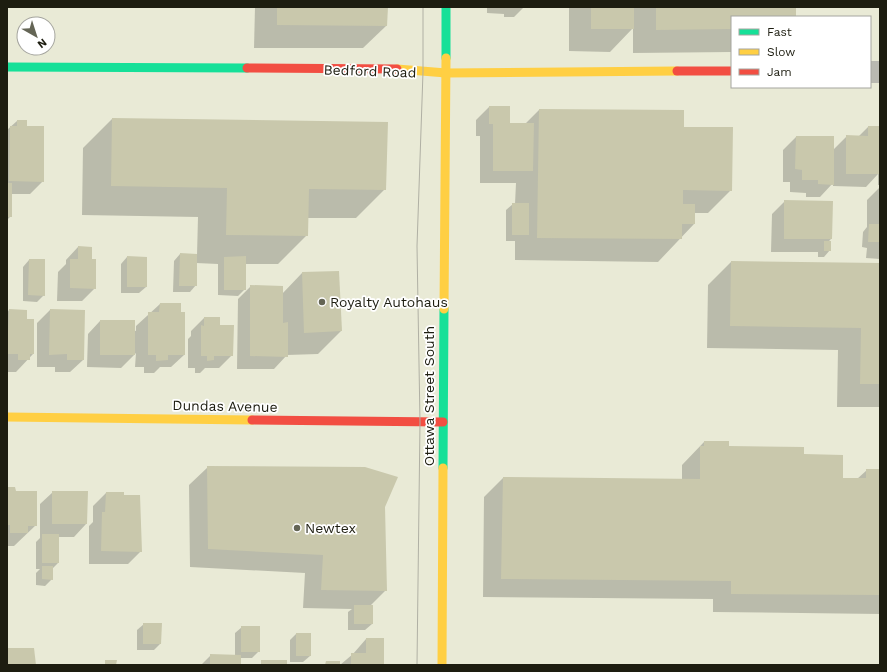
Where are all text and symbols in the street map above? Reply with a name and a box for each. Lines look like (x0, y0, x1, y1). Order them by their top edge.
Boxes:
north arrow (16, 16, 56, 56)
legend (731, 16, 871, 88)
text: Fast (767, 25, 792, 39)
text: N (35, 36, 49, 51)
text: Slow (767, 45, 795, 59)
street label: Bedford Road (323, 61, 417, 81)
text: Jam (767, 65, 792, 79)
place label: Royalty Autohaus (330, 294, 448, 310)
marker: Royalty Autohaus (317, 297, 327, 307)
street label: Ottawa Street South (421, 326, 437, 466)
street label: Dundas Avenue (172, 397, 278, 415)
place label: Newtex (305, 520, 356, 536)
marker: Newtex (292, 523, 302, 533)

